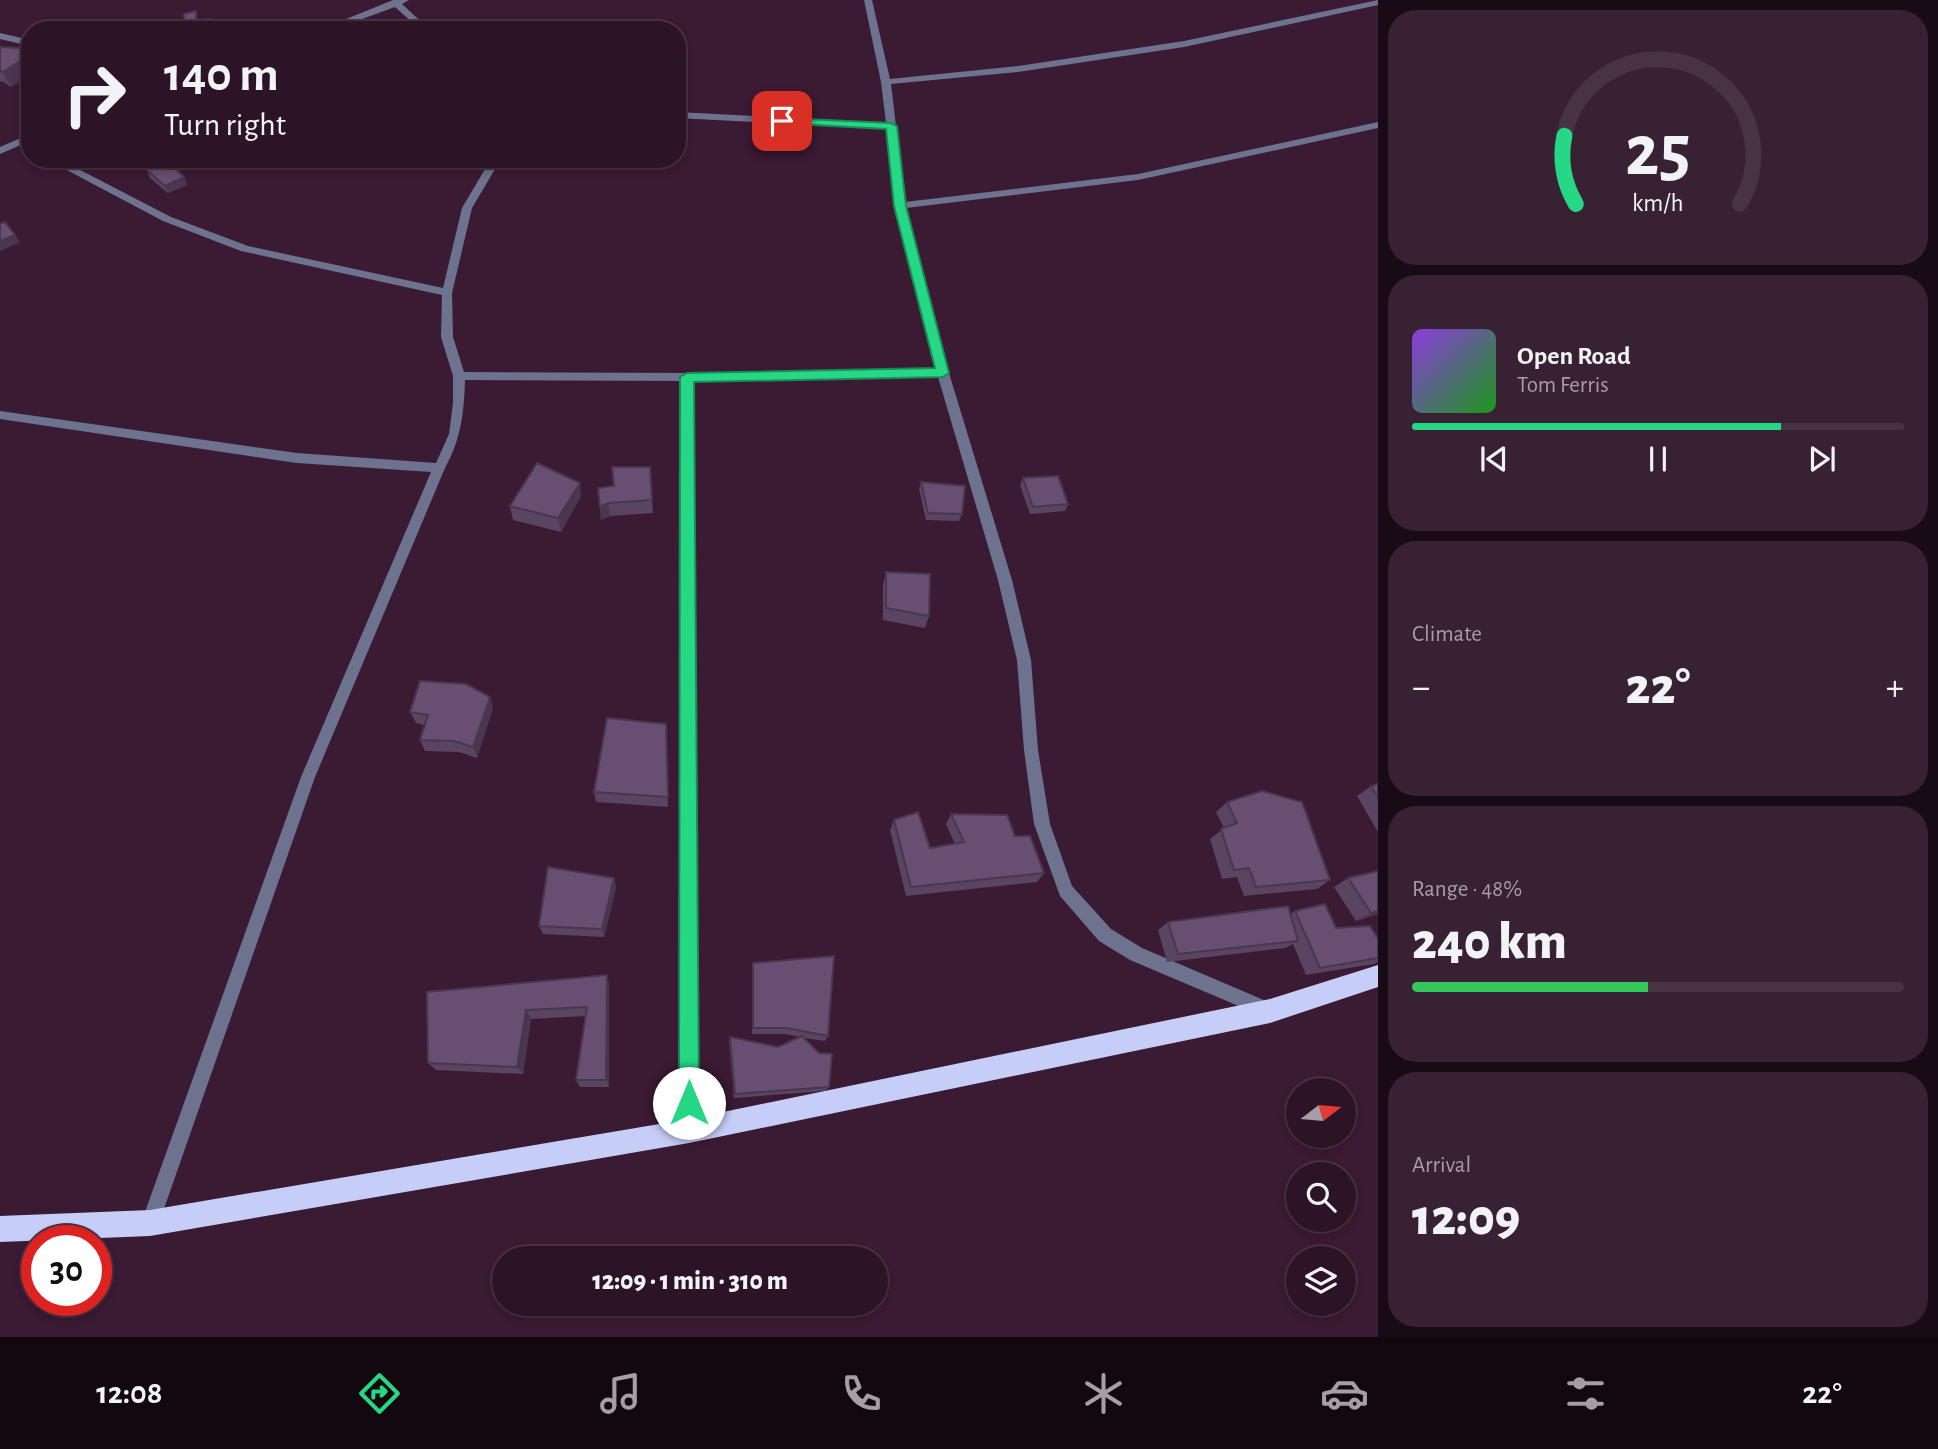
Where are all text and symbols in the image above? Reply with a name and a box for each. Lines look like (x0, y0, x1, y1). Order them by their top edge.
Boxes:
icon: right (49, 49, 140, 140)
text: 140 m (164, 51, 279, 100)
pin (752, 91, 812, 151)
icon: arrive (763, 102, 801, 140)
text: Turn right (164, 109, 286, 141)
text: 25 (1625, 116, 1691, 189)
text: km/h (1632, 191, 1684, 216)
text: Open Road (1517, 343, 1631, 369)
text: Tom Ferris (1517, 374, 1609, 397)
icon: previous (1475, 440, 1513, 478)
icon: pause (1639, 440, 1677, 478)
icon: next (1803, 440, 1841, 478)
text: Climate (1412, 623, 1482, 646)
text: 22° (1625, 661, 1691, 713)
text: − (1412, 669, 1430, 707)
text: + (1886, 669, 1904, 707)
text: Range · 48% (1412, 878, 1522, 901)
text: 240 km (1412, 916, 1567, 968)
position arrow (652, 1066, 726, 1140)
north arrow (1286, 1078, 1356, 1148)
map controls (1286, 1078, 1356, 1316)
text: Arrival (1412, 1154, 1471, 1177)
button: search (1286, 1162, 1356, 1232)
text: 12:09 (1412, 1192, 1520, 1244)
speed limit sign: 30 (21, 1225, 112, 1316)
button: layers (1286, 1246, 1356, 1316)
text: 12:09 · 1 min · 310 m (592, 1268, 788, 1294)
icon: directions (355, 1369, 404, 1418)
icon: music (596, 1369, 645, 1418)
icon: phone (837, 1369, 886, 1418)
icon: climate (1079, 1369, 1128, 1418)
icon: car (1320, 1369, 1369, 1418)
icon: filters (1561, 1369, 1610, 1418)
text: 12:08 (96, 1377, 163, 1409)
text: 22° (1802, 1377, 1842, 1409)

